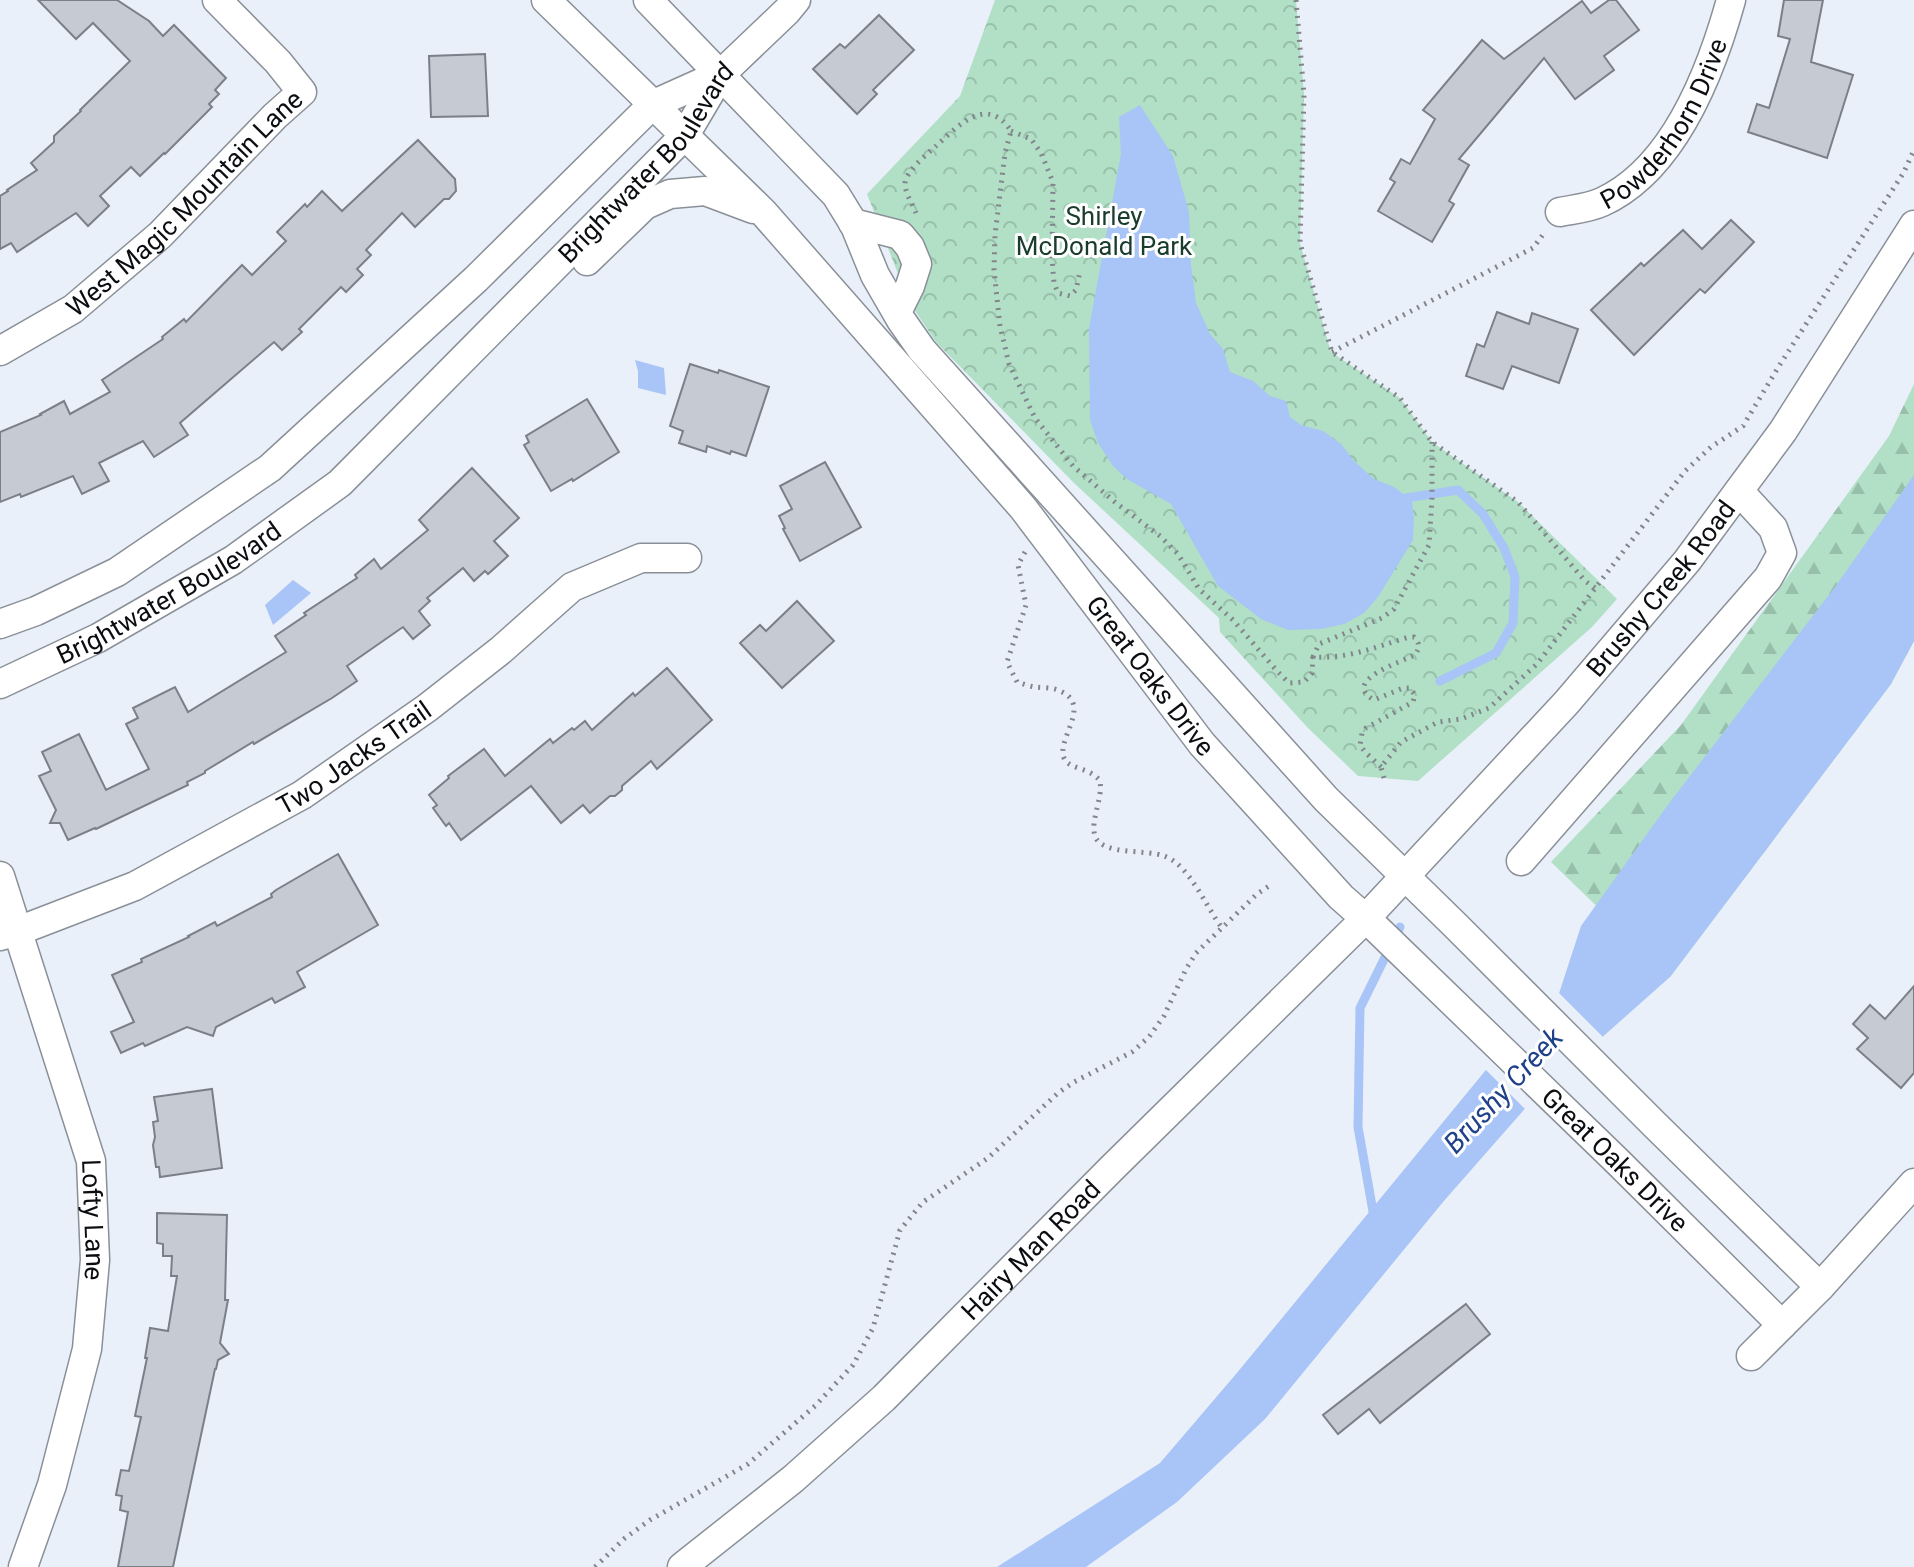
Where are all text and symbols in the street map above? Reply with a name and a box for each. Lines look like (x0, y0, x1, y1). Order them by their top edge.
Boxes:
street label: Powderhorn Drive (1595, 35, 1733, 215)
street label: Brightwater Boulevard (552, 56, 739, 269)
street label: West Magic Mountain Lane (60, 84, 309, 323)
park label: Shirley McDonald Park (1016, 201, 1193, 261)
street label: Brushy Creek Road (1580, 495, 1741, 683)
street label: Brightwater Boulevard (52, 515, 287, 670)
street label: Great Oaks Drive (1080, 590, 1220, 762)
street label: Two Jacks Trail (272, 695, 437, 821)
water label: Brushy Creek (1437, 1020, 1570, 1160)
street label: Great Oaks Drive (1536, 1082, 1694, 1238)
street label: Lofty Lane (76, 1158, 110, 1282)
street label: Hairy Man Road (955, 1174, 1106, 1326)

